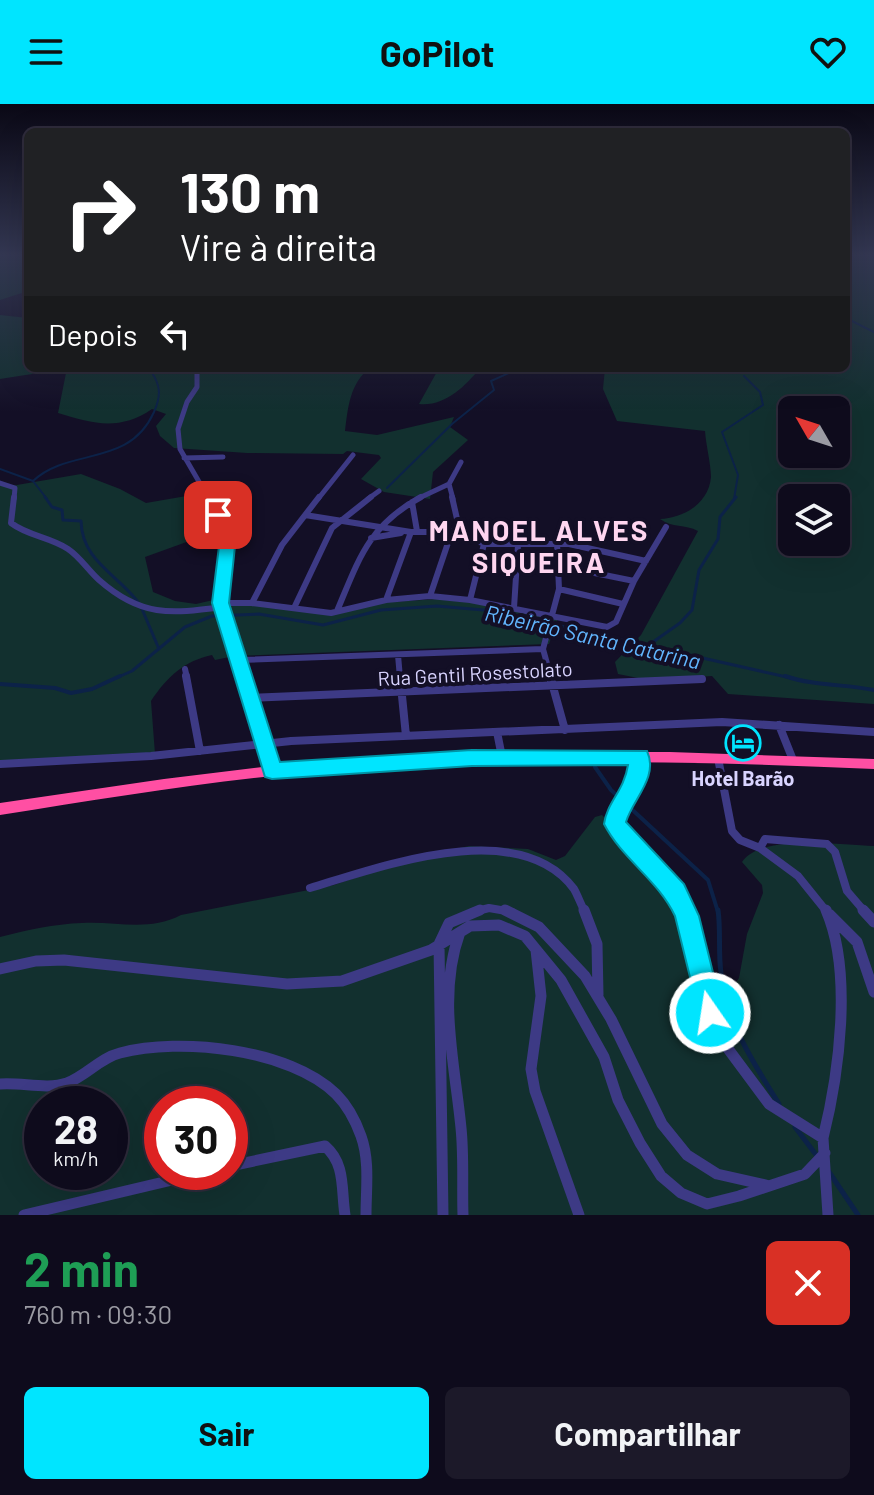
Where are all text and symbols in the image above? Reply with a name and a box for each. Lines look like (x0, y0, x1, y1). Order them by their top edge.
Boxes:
icon: menu (24, 30, 68, 74)
icon: heart (806, 30, 850, 74)
text: GoPilot (380, 31, 494, 74)
text: 130 m (180, 157, 320, 224)
icon: right (48, 160, 152, 264)
text: Vire à direita (180, 225, 377, 268)
icon: left (153, 312, 197, 356)
text: Depois (48, 316, 137, 352)
north arrow (778, 396, 850, 468)
map controls (778, 396, 850, 556)
pin (184, 481, 252, 549)
button: layers (778, 484, 850, 556)
icon: arrive (196, 493, 240, 537)
district label: MANOEL ALVES SIQUEIRA (429, 513, 649, 579)
water label: Ribeirão Santa Catarina (483, 599, 703, 673)
street label: Rua Gentil Rosestolato (377, 656, 573, 690)
hotel icon: Hotel Barão (724, 724, 762, 762)
place label: Hotel Barão (692, 766, 794, 790)
position arrow (668, 971, 752, 1055)
speed limit sign: 30 (144, 1086, 248, 1190)
text: 28 (54, 1104, 98, 1152)
text: km/h (53, 1146, 99, 1170)
text: 2 min (24, 1239, 139, 1297)
button: close (766, 1241, 850, 1325)
text: 760 m · 09:30 (24, 1298, 172, 1329)
button: Sair (24, 1387, 429, 1479)
button: Compartilhar (445, 1387, 850, 1479)

